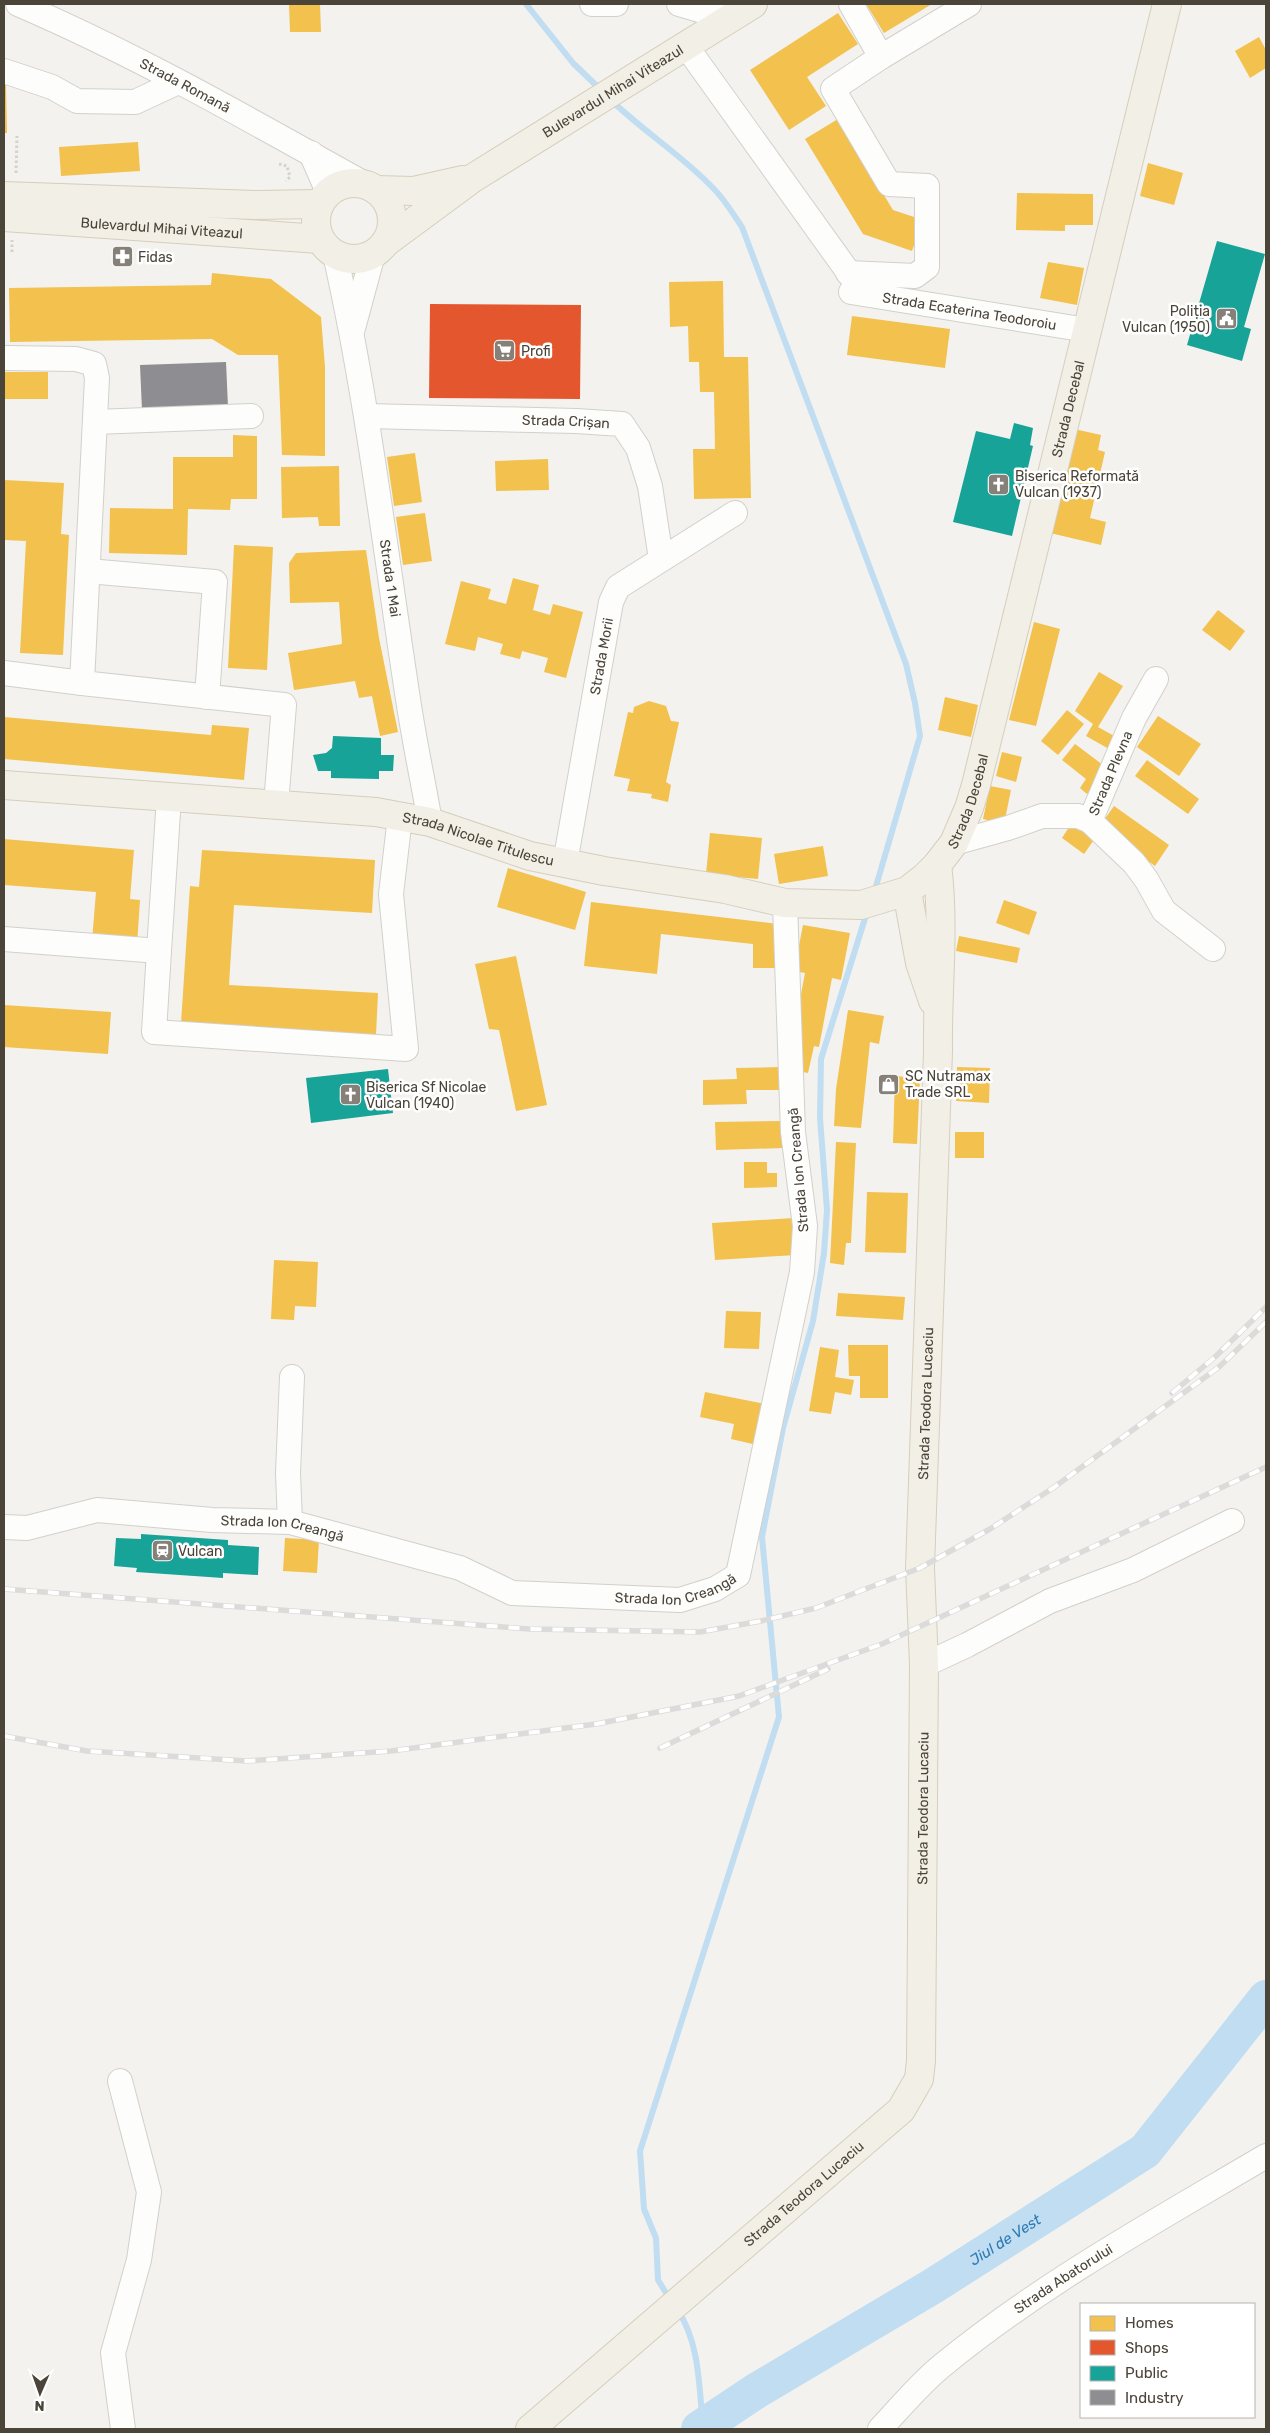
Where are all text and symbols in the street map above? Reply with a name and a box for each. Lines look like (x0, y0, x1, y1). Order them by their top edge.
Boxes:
street label: Bulevardul Mihai Viteazul (540, 41, 687, 142)
street label: Strada Romană (137, 55, 233, 117)
street label: Bulevardul Mihai Viteazul (80, 214, 243, 243)
pharmacy icon: Fidas (110, 245, 134, 269)
place label: Fidas (138, 249, 173, 266)
street label: Strada Ecaterina Teodoroiu (881, 289, 1058, 334)
place label: Poliția Vulcan (1950) (1122, 303, 1210, 336)
public building icon: Poliția Vulcan (1950) (1214, 307, 1238, 331)
supermarket icon: Profi (493, 339, 517, 363)
place label: Profi (521, 343, 551, 360)
street label: Strada Decebal (1048, 359, 1089, 459)
street label: Strada Crișan (522, 412, 610, 432)
place label: Biserica Reformată Vulcan (1937) (1015, 468, 1139, 501)
church icon: Biserica Reformată Vulcan (1937) (987, 472, 1011, 496)
street label: Strada 1 Mai (376, 538, 404, 618)
street label: Strada Morii (587, 616, 617, 696)
street label: Strada Plevna (1085, 728, 1137, 818)
street label: Strada Decebal (944, 752, 992, 853)
street label: Strada Nicolae Titulescu (401, 809, 555, 870)
place label: SC Nutramax Trade SRL (905, 1068, 991, 1101)
shop icon: SC Nutramax Trade SRL (877, 1072, 901, 1096)
place label: Biserica Sf Nicolae Vulcan (1940) (366, 1079, 487, 1112)
church icon: Biserica Sf Nicolae Vulcan (1940) (338, 1083, 362, 1107)
street label: Strada Ion Creangă (785, 1107, 812, 1233)
street label: Strada Teodora Lucaciu (915, 1327, 937, 1480)
street label: Strada Ion Creangă (220, 1512, 346, 1545)
station icon: Vulcan (150, 1539, 174, 1563)
place label: Vulcan (178, 1543, 222, 1560)
street label: Strada Ion Creangă (614, 1570, 739, 1609)
street label: Strada Teodora Lucaciu (914, 1732, 932, 1885)
street label: Strada Teodora Lucaciu (741, 2138, 868, 2250)
water label: Jiul de Vest (966, 2210, 1044, 2269)
street label: Strada Abatorului (1011, 2241, 1116, 2317)
legend (1080, 2303, 1255, 2418)
text: Homes (1125, 2314, 1174, 2332)
text: Shops (1125, 2339, 1169, 2357)
text: Public (1125, 2364, 1168, 2382)
north arrow (15, 2368, 65, 2418)
text: Industry (1125, 2389, 1184, 2407)
text: N (34, 2397, 45, 2414)

